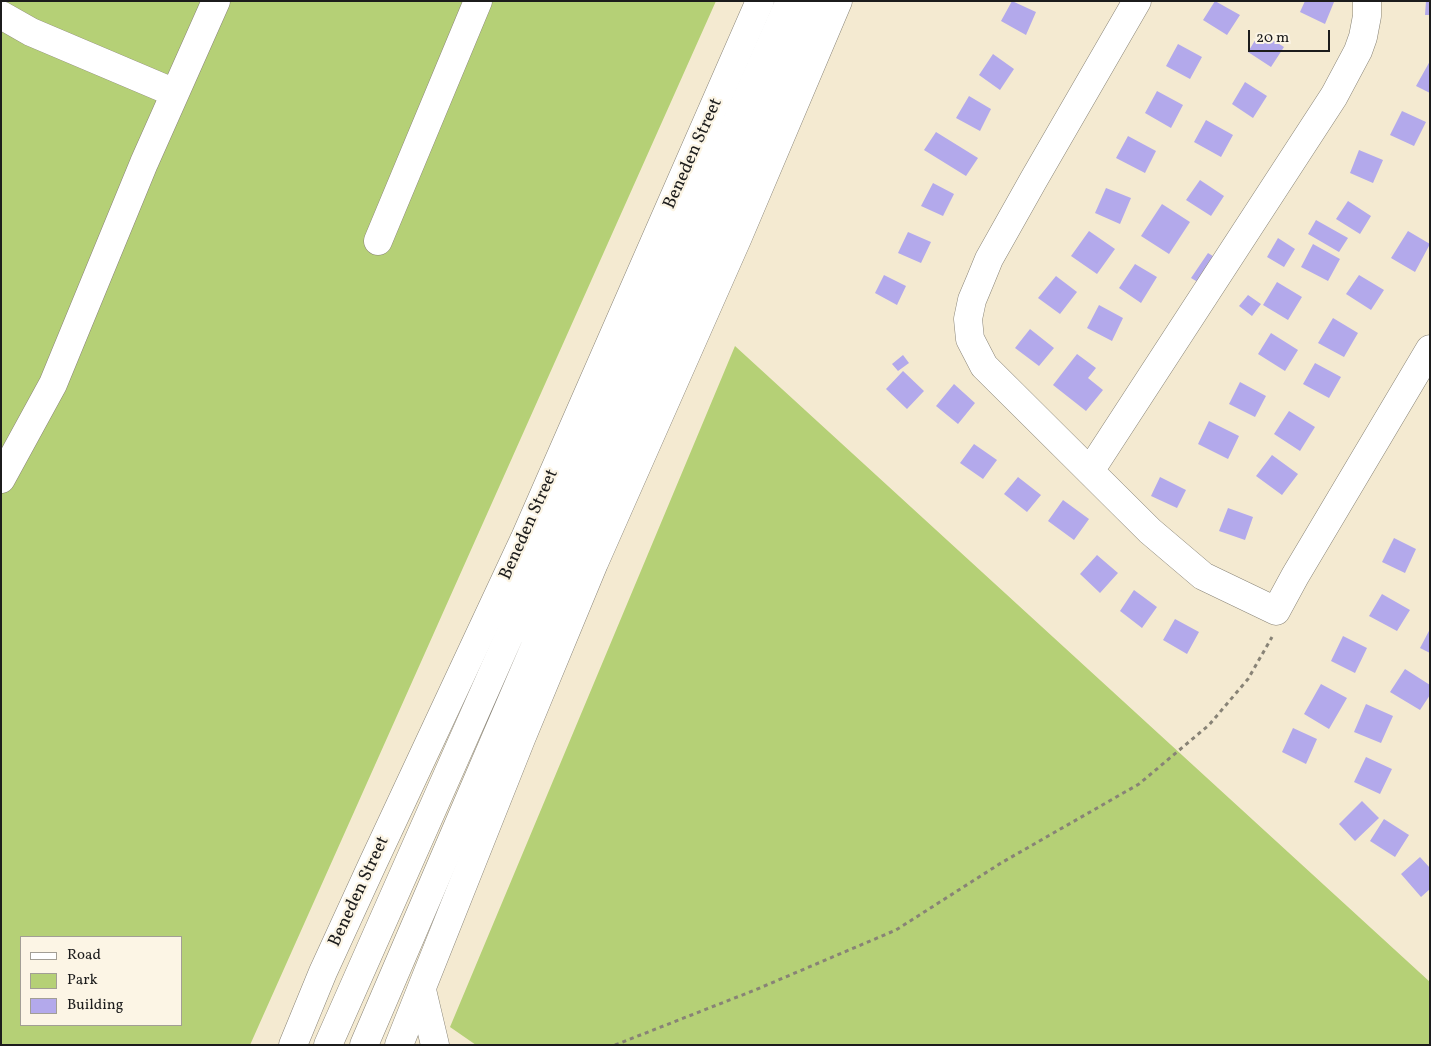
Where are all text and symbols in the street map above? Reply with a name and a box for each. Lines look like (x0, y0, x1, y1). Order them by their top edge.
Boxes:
scale bar (1251, 20, 1334, 52)
text: 20 m (1256, 28, 1289, 49)
street label: Beneden Street (660, 95, 728, 213)
street label: Beneden Street (496, 466, 564, 584)
street label: Beneden Street (325, 833, 395, 951)
legend (20, 936, 182, 1026)
text: Road (67, 945, 101, 966)
text: Park (67, 970, 98, 991)
text: Building (67, 995, 123, 1016)

